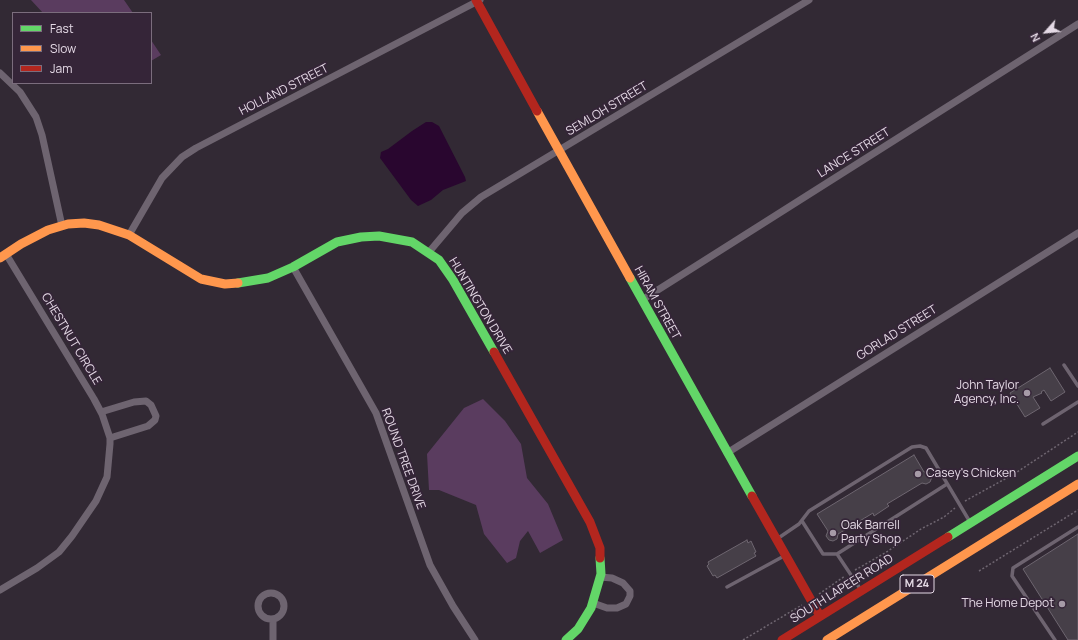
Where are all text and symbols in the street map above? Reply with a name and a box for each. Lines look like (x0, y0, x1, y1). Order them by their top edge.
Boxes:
legend (12, 12, 152, 84)
north arrow (1026, 12, 1066, 52)
text: Fast (50, 20, 74, 37)
text: N (1026, 31, 1043, 45)
text: Slow (50, 40, 76, 57)
text: Jam (50, 60, 72, 77)
street label: HOLLAND STREET (237, 61, 331, 119)
street label: SEMLOH STREET (564, 79, 650, 139)
street label: LANCE STREET (815, 125, 893, 181)
street label: HUNTINGTON DRIVE (445, 255, 515, 357)
street label: HIRAM STREET (631, 264, 683, 342)
street label: CHESTNUT CIRCLE (38, 291, 104, 387)
street label: GORLAD STREET (854, 303, 940, 363)
place label: John Taylor Agency, Inc. (954, 379, 1019, 407)
marker: John Taylor Agency, Inc. (1022, 388, 1032, 398)
street label: ROUND TREE DRIVE (378, 406, 428, 512)
place label: Casey's Chicken (926, 467, 1016, 481)
marker: Casey's Chicken (913, 469, 923, 479)
place label: Oak Barrell Party Shop (841, 519, 901, 547)
marker: Oak Barrell Party Shop (828, 528, 838, 538)
street label: SOUTH LAPEER ROAD (788, 551, 896, 627)
road number: M 24 (900, 575, 934, 593)
place label: The Home Depot (962, 597, 1054, 611)
marker: The Home Depot (1057, 599, 1067, 609)

